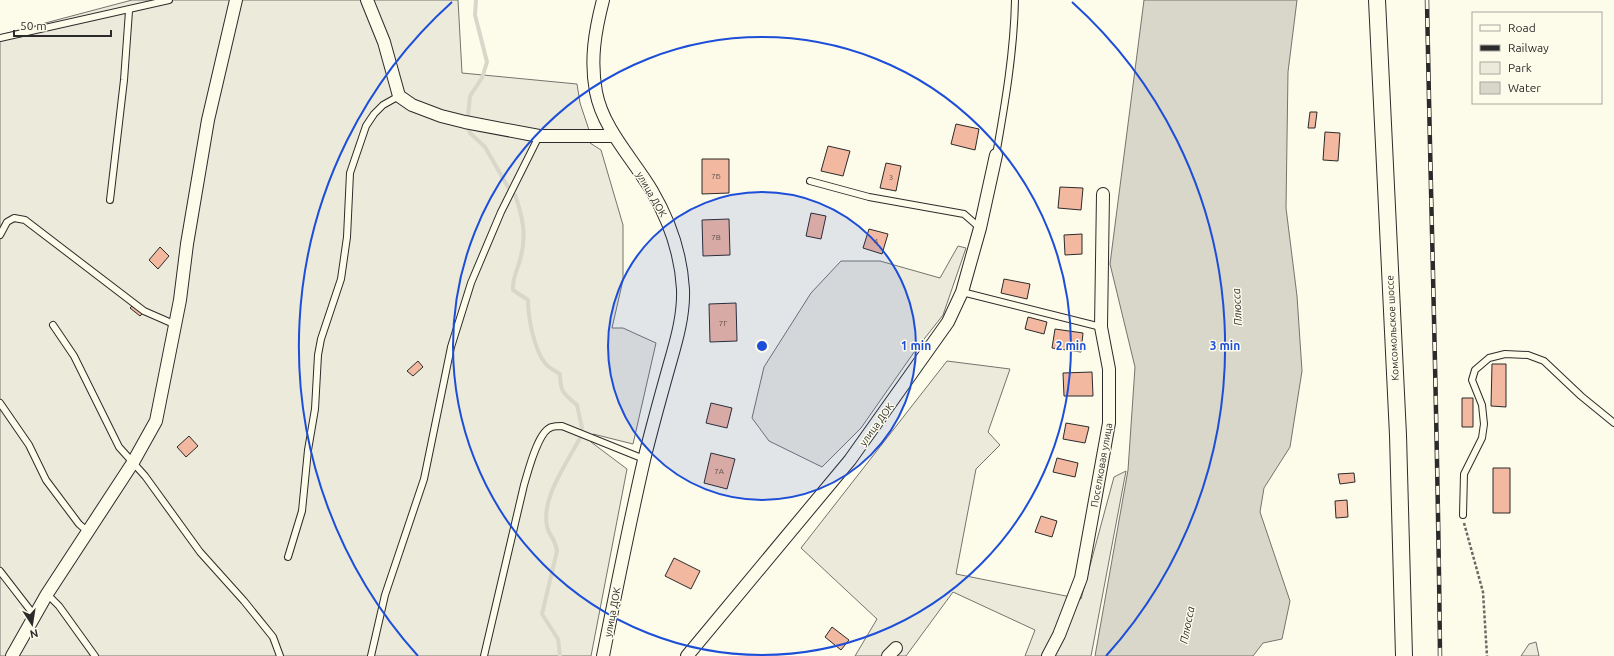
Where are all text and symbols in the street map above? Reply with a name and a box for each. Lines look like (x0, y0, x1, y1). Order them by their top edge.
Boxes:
scale bar (14, 12, 111, 38)
legend (1472, 12, 1602, 104)
text: 50 m (20, 19, 47, 32)
text: Road (1508, 21, 1536, 34)
text: Railway (1508, 41, 1549, 54)
text: Park (1508, 61, 1532, 74)
text: Water (1508, 81, 1541, 94)
street label: улица ДОК (634, 170, 669, 219)
house number: 7Б (711, 172, 721, 181)
house number: 3 (889, 173, 893, 182)
house number: 7В (711, 233, 721, 242)
house number: 4 (874, 237, 879, 246)
street label: Комсомольское шоссе (1384, 275, 1401, 381)
water label: Плюсса (1230, 288, 1244, 326)
house number: 7Г (719, 319, 727, 328)
centre of rings (755, 339, 769, 353)
text: 1 min (901, 339, 931, 352)
text: 2 min (1056, 339, 1086, 352)
text: 3 min (1210, 339, 1240, 352)
street label: улица ДОК (857, 401, 896, 448)
street label: Поселковая улица (1089, 422, 1114, 508)
house number: 7А (714, 467, 725, 476)
street label: улица ДОК (602, 586, 623, 638)
north arrow (12, 604, 52, 644)
water label: Плюсса (1178, 605, 1196, 645)
text: N (29, 627, 39, 641)

